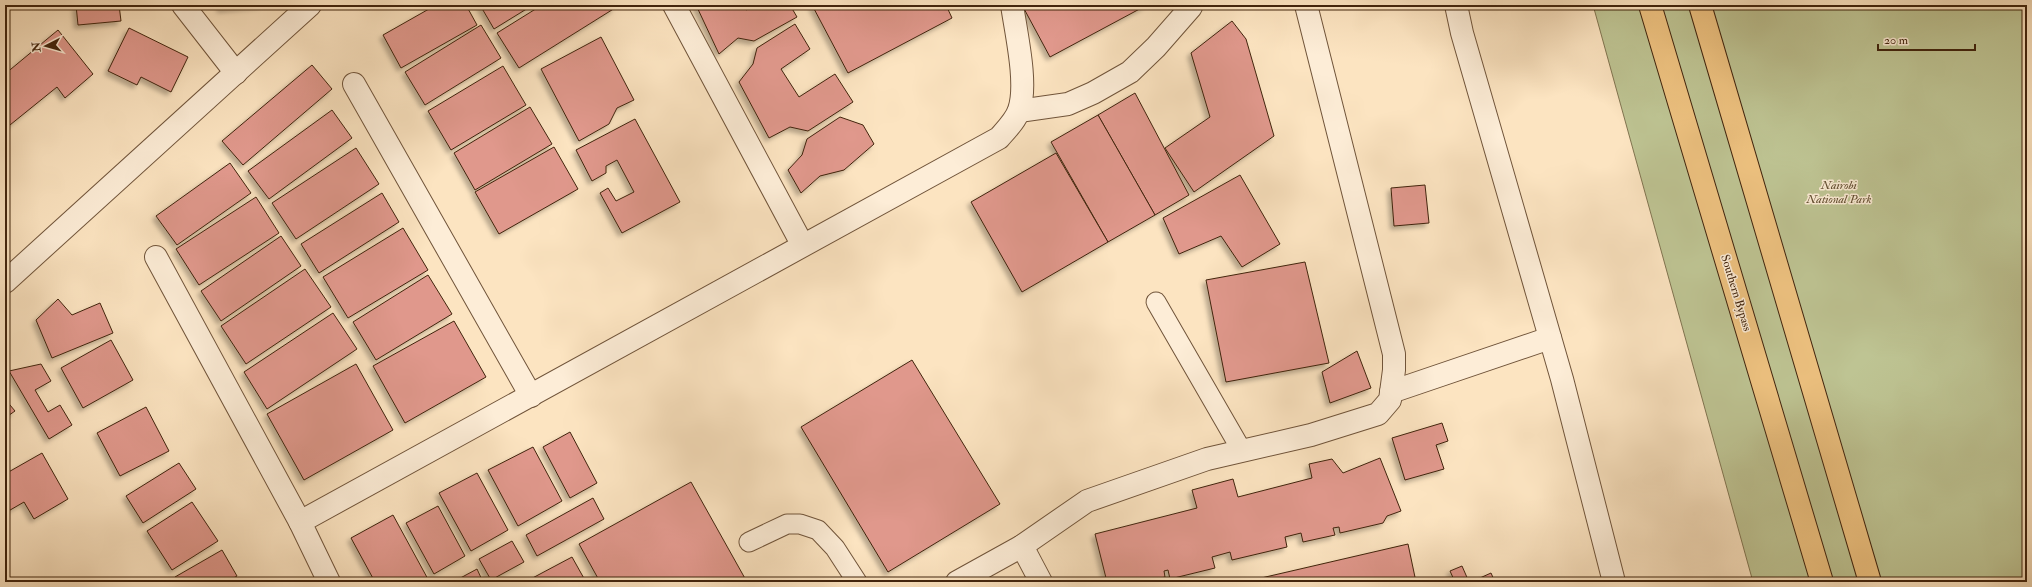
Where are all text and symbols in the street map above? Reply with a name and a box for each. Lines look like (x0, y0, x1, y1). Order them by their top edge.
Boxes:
north arrow (26, 26, 66, 66)
scale bar (1878, 26, 1975, 52)
text: 20 m (1884, 33, 1909, 48)
text: N (29, 40, 44, 54)
park label: Nairobi National Park (1805, 178, 1872, 207)
street label: Southern Bypass (1717, 253, 1755, 333)

